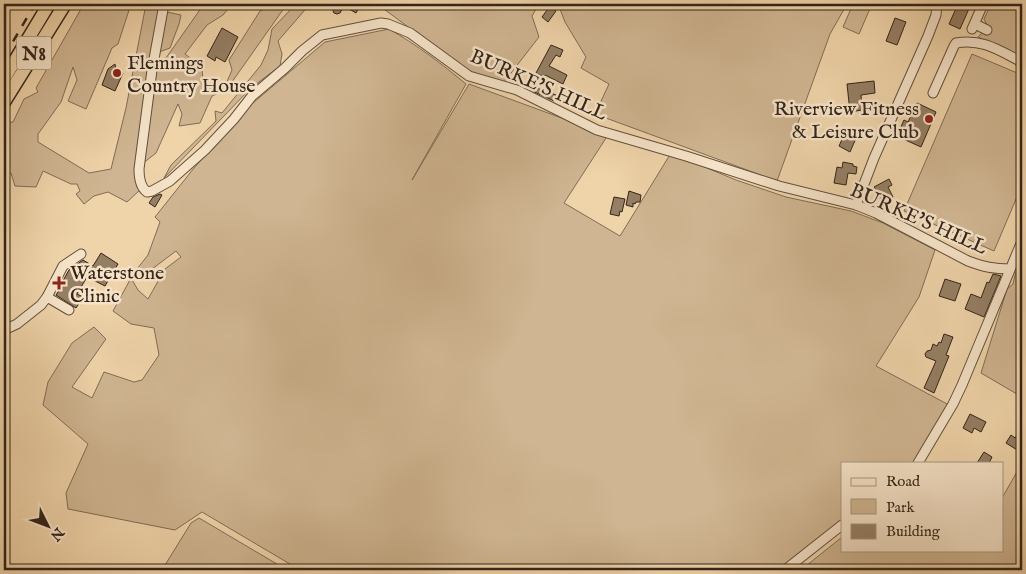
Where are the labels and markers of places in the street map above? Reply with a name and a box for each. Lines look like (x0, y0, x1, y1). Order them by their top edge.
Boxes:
place label: Flemings Country House (127, 51, 256, 99)
marker: Flemings Country House (111, 67, 123, 79)
place label: Riverview Fitness & Leisure Club (774, 97, 919, 145)
marker: Riverview Fitness & Leisure Club (923, 113, 935, 125)
place label: Waterstone Clinic (70, 261, 164, 309)
marker: Waterstone Clinic (52, 276, 66, 290)

